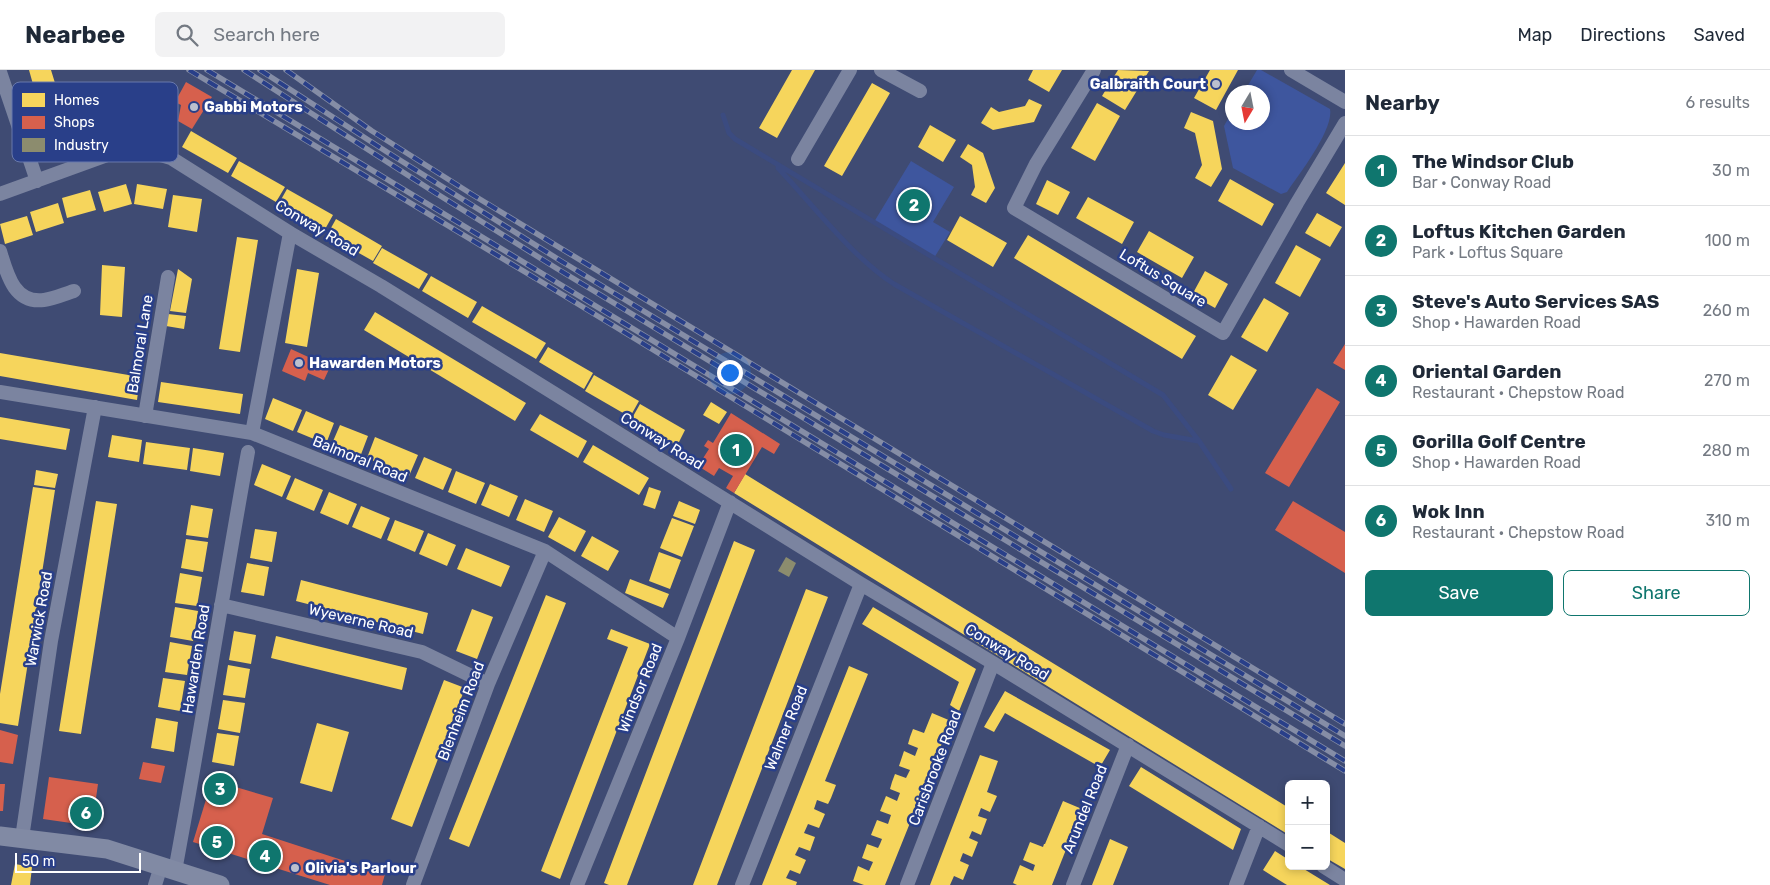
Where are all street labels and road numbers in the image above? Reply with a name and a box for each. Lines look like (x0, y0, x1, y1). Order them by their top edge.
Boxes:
street label: Conway Road (272, 196, 362, 260)
street label: Loftus Square (1116, 245, 1210, 311)
street label: Balmoral Lane (123, 294, 157, 394)
street label: Conway Road (617, 408, 707, 474)
street label: Balmoral Road (310, 432, 410, 486)
street label: Warwick Road (22, 570, 56, 668)
street label: Wyeverne Road (307, 600, 415, 642)
street label: Hawarden Road (178, 603, 214, 715)
street label: Conway Road (962, 620, 1052, 684)
street label: Windsor Road (614, 641, 666, 735)
street label: Blenheim Road (434, 659, 488, 763)
street label: Walmer Road (761, 683, 811, 773)
street label: Carisbrooke Road (905, 708, 965, 828)
street label: Arundel Road (1059, 762, 1111, 856)

